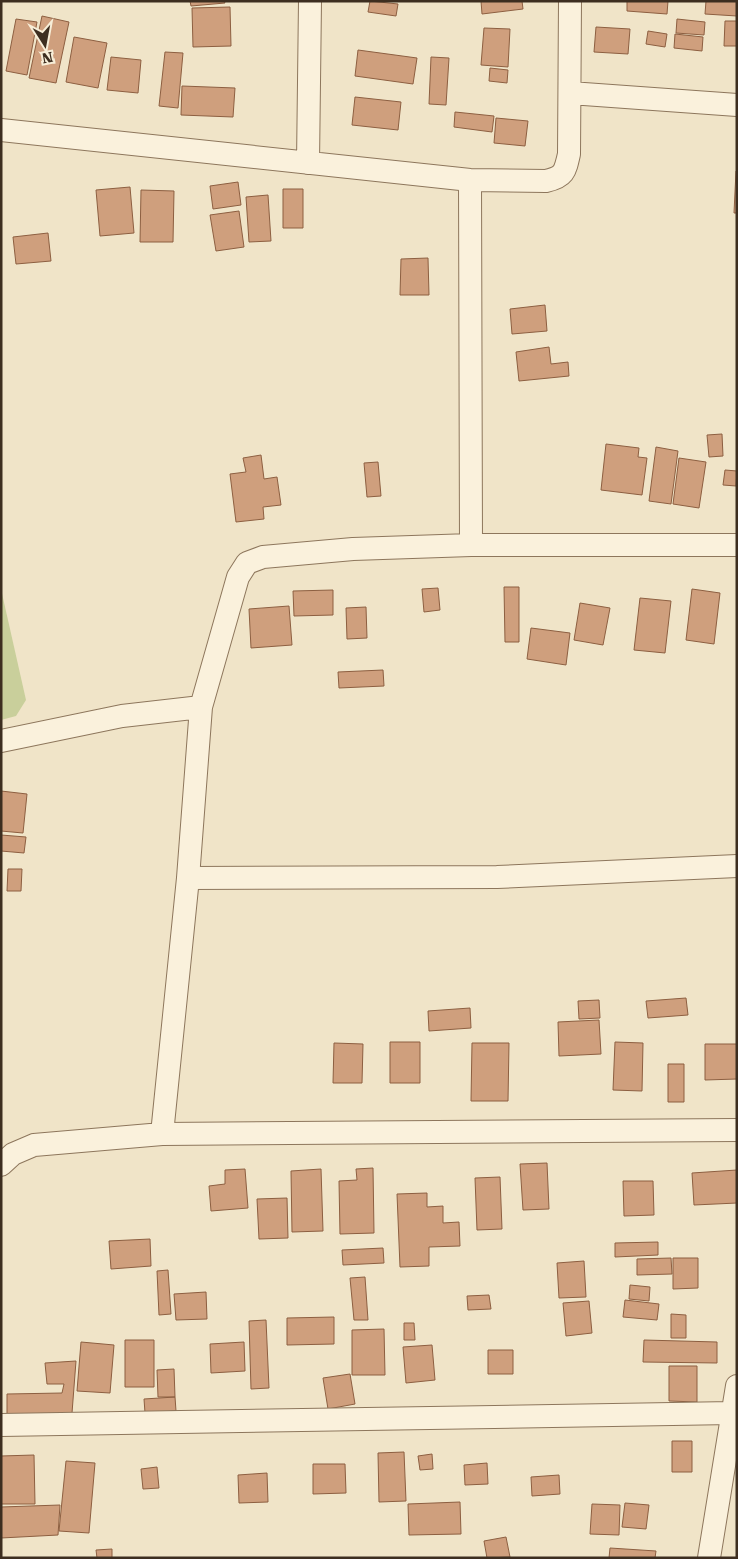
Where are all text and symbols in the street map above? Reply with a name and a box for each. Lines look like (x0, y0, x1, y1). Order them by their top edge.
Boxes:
north arrow (20, 20, 70, 70)
text: N (40, 49, 54, 67)

